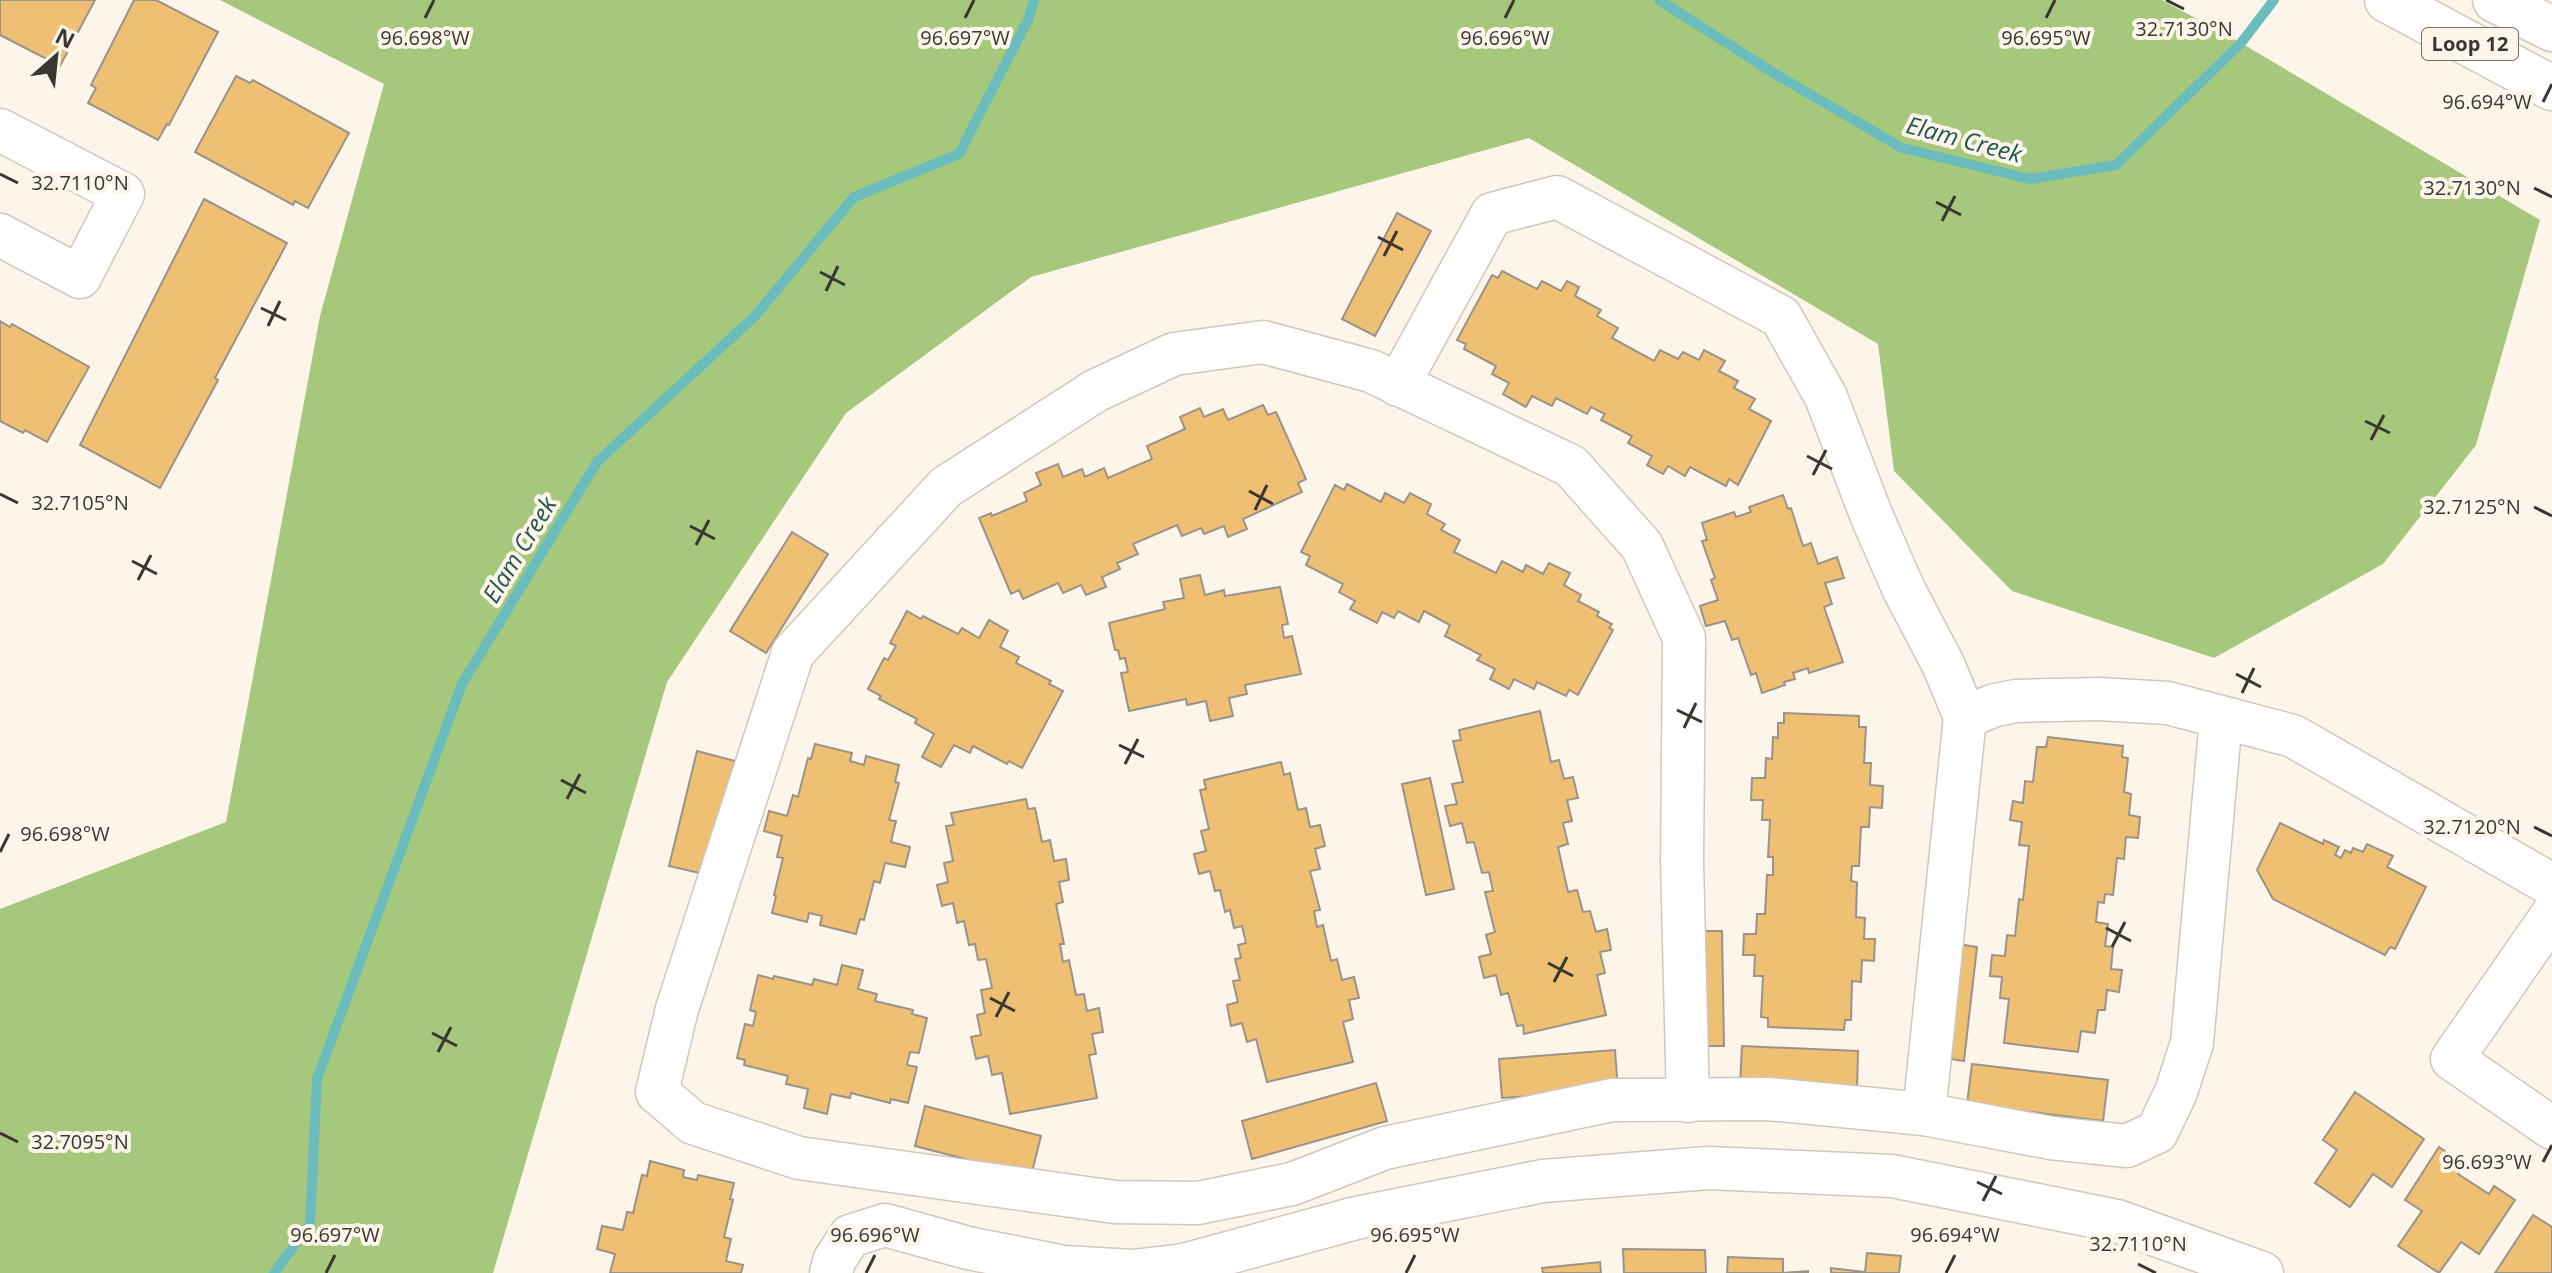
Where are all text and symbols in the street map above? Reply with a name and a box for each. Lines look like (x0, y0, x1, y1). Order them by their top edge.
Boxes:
text: 32.7130°N (2135, 15, 2233, 42)
north arrow (16, 16, 96, 96)
text: N (51, 20, 80, 55)
text: 96.698°W (380, 24, 470, 51)
text: 96.697°W (920, 24, 1010, 51)
text: 96.696°W (1460, 24, 1550, 51)
text: 96.695°W (2001, 24, 2091, 51)
road number: Loop 12 (2422, 28, 2518, 60)
text: 96.694°W (2442, 88, 2532, 115)
water label: Elam Creek (1903, 107, 2027, 170)
text: 32.7110°N (31, 169, 129, 196)
text: 32.7130°N (2423, 174, 2521, 201)
text: 32.7105°N (31, 489, 129, 516)
water label: Elam Creek (474, 489, 564, 608)
text: 32.7125°N (2423, 493, 2521, 520)
text: 32.7120°N (2423, 813, 2521, 840)
text: 96.698°W (20, 820, 110, 847)
text: 32.7095°N (31, 1128, 129, 1155)
text: 96.693°W (2442, 1148, 2532, 1175)
text: 96.697°W (290, 1221, 380, 1248)
text: 96.696°W (830, 1221, 920, 1248)
text: 96.695°W (1370, 1221, 1460, 1248)
text: 96.694°W (1910, 1221, 2000, 1248)
text: 32.7110°N (2089, 1230, 2187, 1257)

